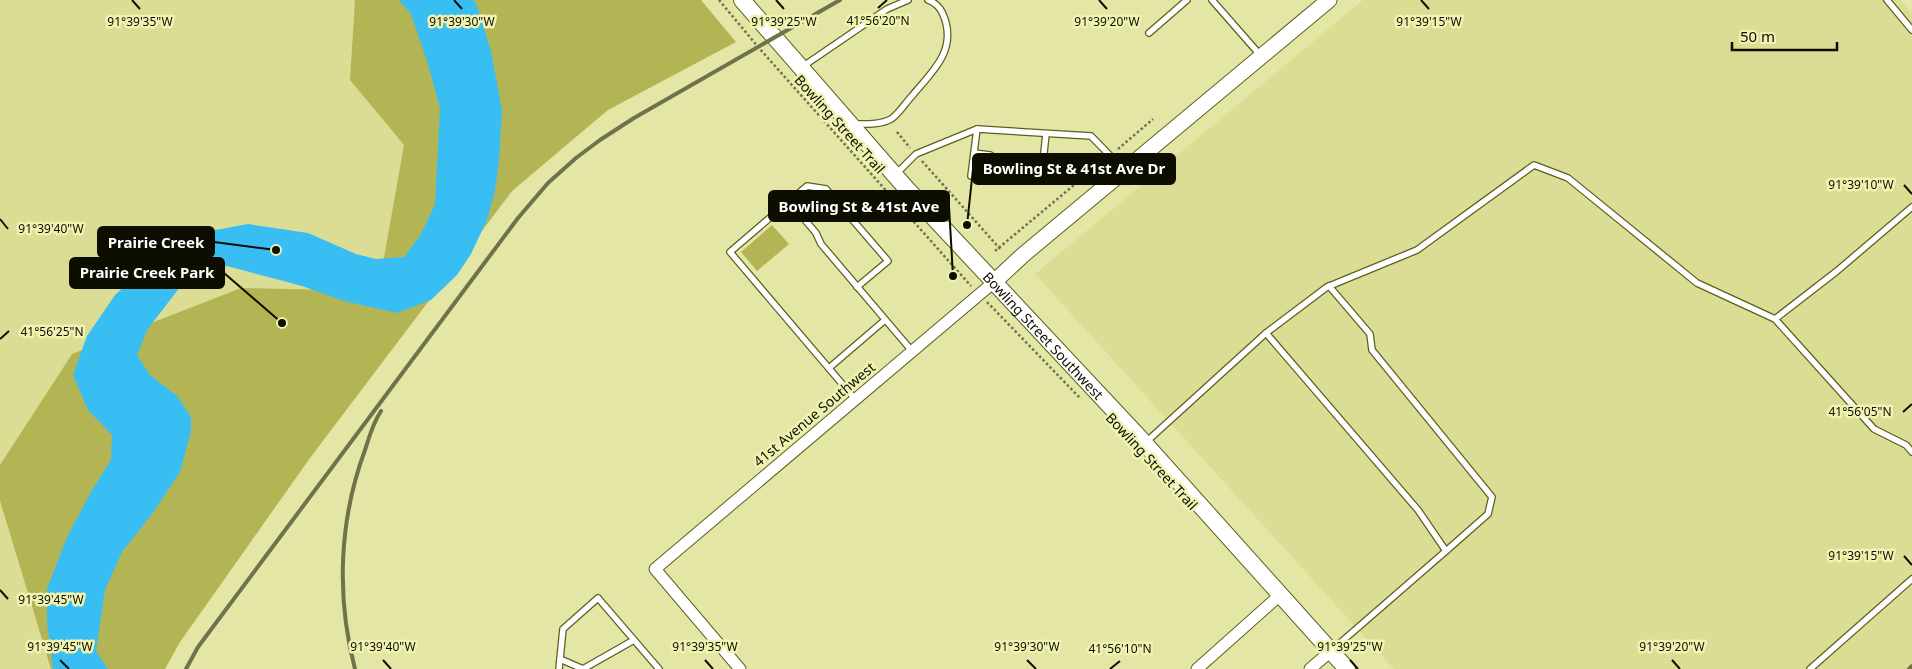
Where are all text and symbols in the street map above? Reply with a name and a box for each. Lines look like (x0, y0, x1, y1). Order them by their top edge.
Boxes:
text: 41°56'20"N (846, 12, 910, 29)
text: 91°39'35"W (107, 13, 173, 30)
text: 91°39'30"W (429, 13, 495, 30)
text: 91°39'25"W (751, 13, 817, 30)
text: 91°39'20"W (1074, 13, 1140, 30)
text: 91°39'15"W (1396, 13, 1462, 30)
scale bar (1732, 20, 1837, 52)
text: 50 m (1740, 26, 1775, 46)
street label: Bowling Street Trail (791, 71, 889, 177)
callout: Bowling St & 41st Ave Dr (973, 154, 1175, 184)
text: Bowling St & 41st Ave Dr (983, 158, 1165, 178)
text: 91°39'10"W (1828, 176, 1894, 193)
callout: Bowling St & 41st Ave (769, 191, 949, 221)
text: Bowling St & 41st Ave (779, 196, 939, 216)
text: 91°39'40"W (18, 220, 84, 237)
callout: Prairie Creek (98, 227, 214, 257)
text: Prairie Creek (108, 232, 205, 252)
callout: Prairie Creek Park (70, 258, 224, 288)
text: Prairie Creek Park (80, 262, 215, 282)
street label: Bowling Street Southwest (979, 267, 1108, 403)
text: 41°56'25"N (20, 323, 84, 340)
street label: 41st Avenue Southwest (749, 357, 879, 471)
text: 41°56'05"N (1828, 403, 1892, 420)
street label: Bowling Street Trail (1102, 408, 1202, 514)
text: 91°39'15"W (1828, 547, 1894, 564)
text: 91°39'45"W (18, 591, 84, 608)
text: 91°39'45"W (27, 638, 93, 655)
text: 91°39'40"W (350, 638, 416, 655)
text: 91°39'35"W (672, 638, 738, 655)
text: 91°39'30"W (994, 638, 1060, 655)
text: 91°39'25"W (1317, 638, 1383, 655)
text: 91°39'20"W (1639, 638, 1705, 655)
text: 41°56'10"N (1088, 640, 1152, 657)

